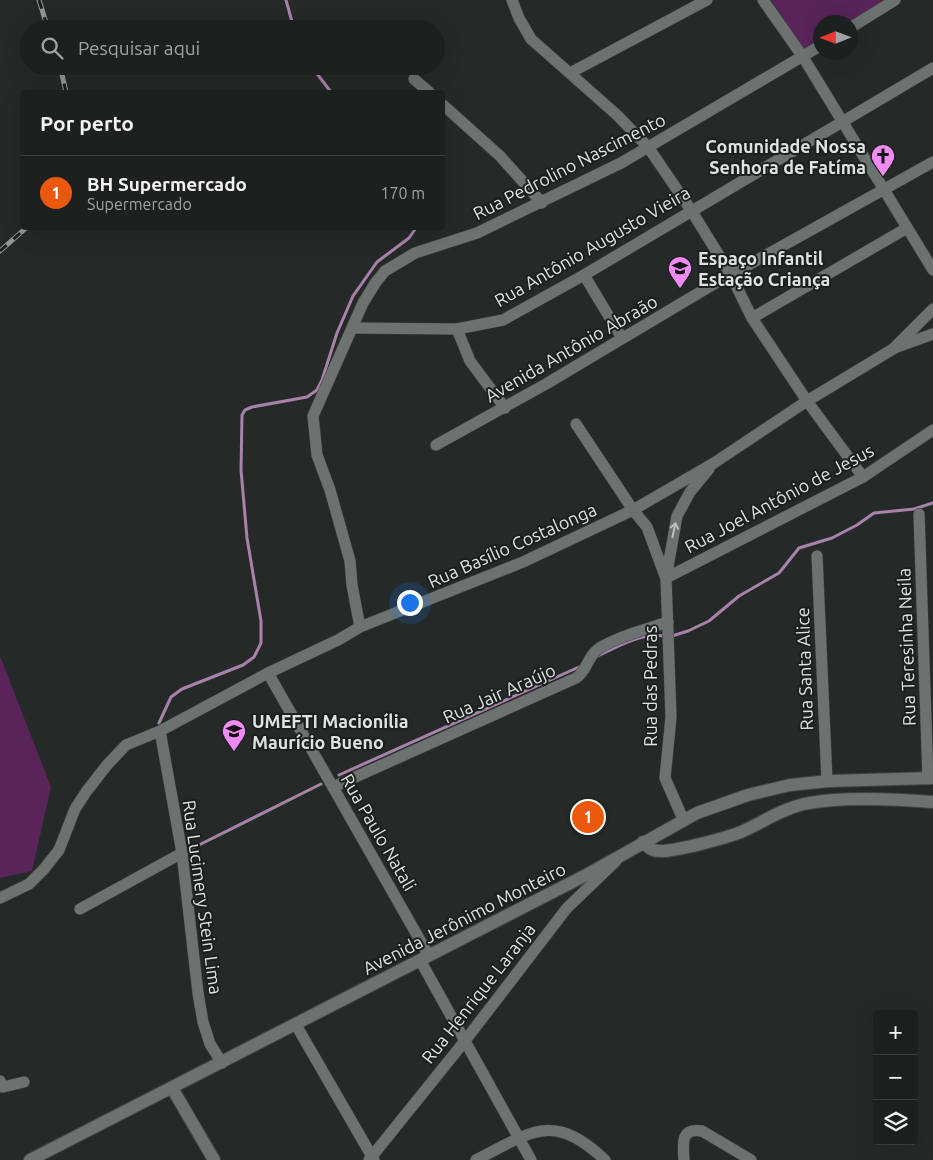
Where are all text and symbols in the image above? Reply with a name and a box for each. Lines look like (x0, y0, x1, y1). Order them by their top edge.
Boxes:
north arrow (813, 15, 858, 60)
search box (20, 20, 445, 75)
icon: search (38, 34, 66, 62)
text: Pesquisar aqui (78, 37, 200, 59)
street label: Rua Pedrolino Nascimento (470, 109, 668, 223)
text: Por perto (40, 111, 134, 135)
place label: Comunidade Nossa Senhora de Fatíma (705, 136, 866, 177)
church icon: Comunidade Nossa Senhora de Fatíma (870, 143, 896, 177)
text: BH Supermercado (87, 173, 247, 195)
street label: Rua Antônio Augusto Vieira (491, 182, 693, 310)
text: 1 (51, 184, 61, 202)
text: 170 m (380, 184, 425, 202)
text: Supermercado (87, 195, 192, 213)
place label: Espaço Infantil Estação Criança (698, 248, 830, 290)
school or university icon: Espaço Infantil Estação Criança (667, 255, 693, 289)
street label: Avenida Antônio Abraão (481, 290, 661, 406)
street label: Rua Joel Antônio de Jesus (681, 440, 877, 556)
street label: Rua Basílio Costalonga (425, 499, 599, 591)
one-way arrow (670, 523, 679, 539)
street label: Rua Teresinha Neila (893, 568, 919, 726)
your location (397, 590, 423, 616)
street label: Rua Santa Alice (792, 607, 816, 731)
street label: Rua das Pedras (640, 625, 660, 747)
street label: Rua Jair Araújo (440, 659, 558, 727)
place label: UMEFTI Macionília Maurício Bueno (252, 711, 409, 752)
school or university icon: UMEFTI Macionília Maurício Bueno (221, 718, 247, 752)
street label: Rua Paulo Natali (337, 770, 421, 894)
pin: 1 (572, 798, 604, 836)
street label: Rua Lucimery Stein Lima (179, 799, 227, 995)
street label: Avenida Jerônimo Monteiro (359, 858, 569, 978)
street label: Rua Henrique Laranja (417, 919, 539, 1067)
map controls (873, 1010, 918, 1145)
button: + (873, 1010, 918, 1055)
button: − (873, 1055, 918, 1100)
button: layers (873, 1100, 918, 1145)

